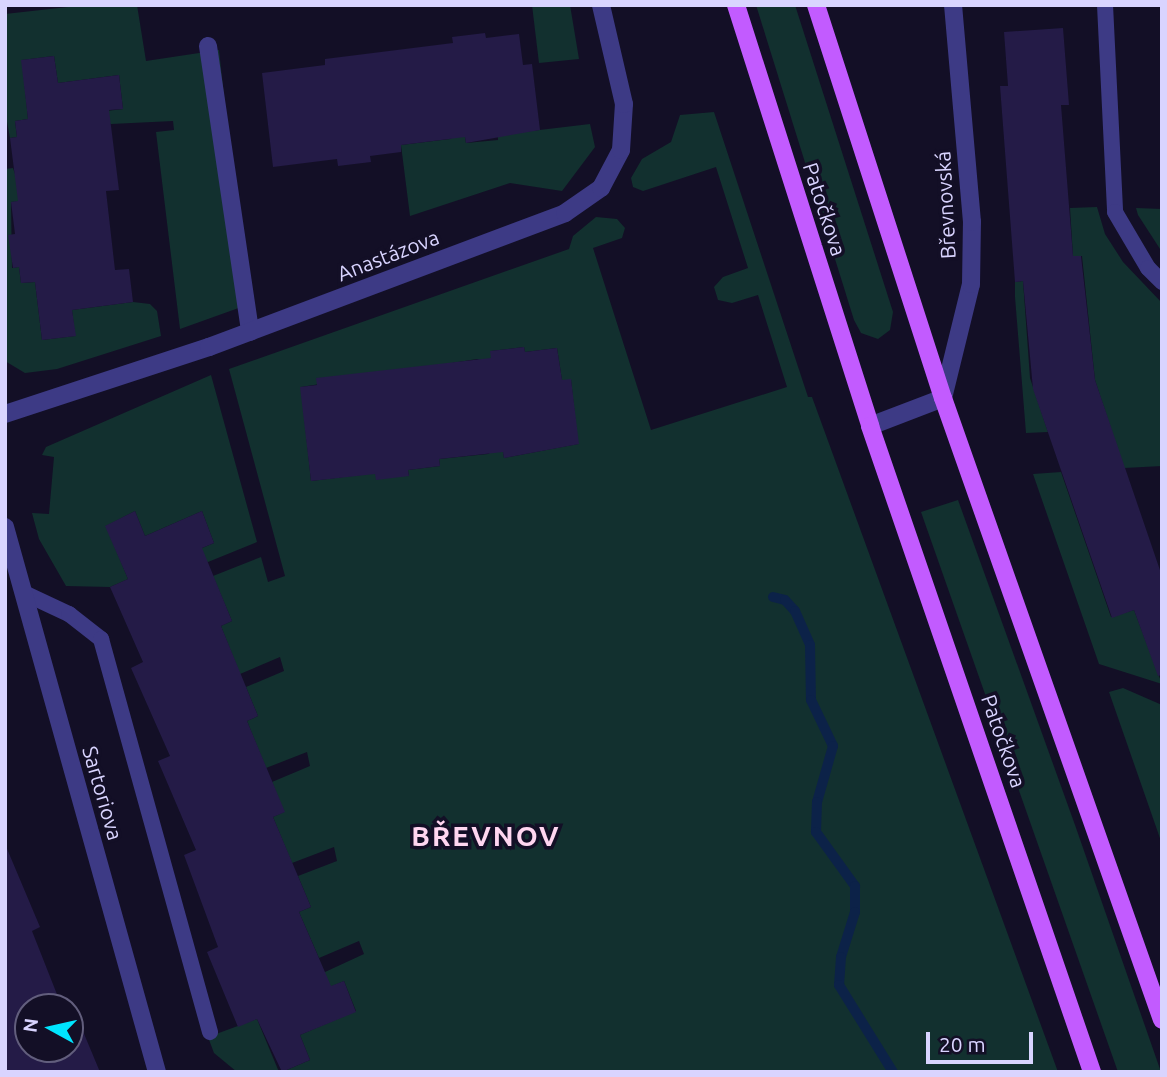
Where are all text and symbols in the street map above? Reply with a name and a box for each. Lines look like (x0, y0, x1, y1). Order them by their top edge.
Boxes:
street label: Břevnovská (930, 150, 960, 260)
street label: Patočkova (798, 159, 852, 259)
street label: Anastázova (333, 224, 443, 286)
street label: Patočkova (976, 691, 1032, 791)
street label: Sartoriova (78, 743, 128, 843)
district label: BŘEVNOV (412, 819, 560, 853)
north arrow (14, 993, 84, 1063)
text: N (18, 1017, 42, 1034)
scale bar (929, 1018, 1036, 1062)
text: 20 m (939, 1032, 986, 1056)

